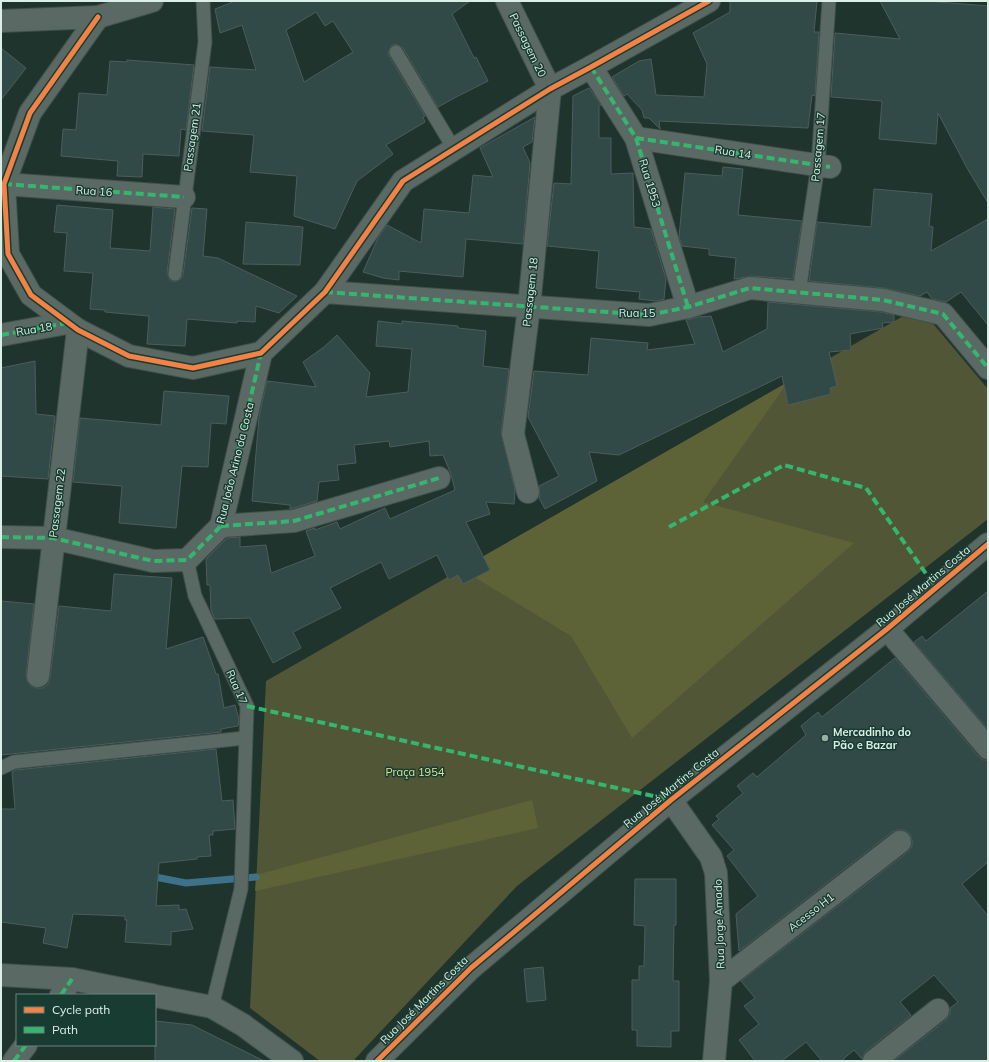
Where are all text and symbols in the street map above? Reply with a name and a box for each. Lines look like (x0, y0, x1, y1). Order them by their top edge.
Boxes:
street label: Passagem 20 (507, 11, 550, 80)
street label: Passagem 21 (180, 102, 204, 172)
street label: Passagem 17 (808, 112, 828, 182)
street label: Rua 14 (714, 142, 753, 162)
street label: Rua 1953 (636, 157, 664, 209)
street label: Rua 16 (75, 183, 113, 199)
street label: Passagem 18 (519, 256, 541, 327)
street label: Rua 15 (619, 306, 656, 320)
street label: Rua 18 (15, 319, 54, 339)
street label: Rua João Arino da Costa (213, 401, 257, 525)
street label: Passagem 22 (46, 467, 68, 538)
street label: Rua José Martins Costa (873, 543, 973, 629)
street label: Rua 17 (223, 667, 251, 707)
place label: Mercadinho do Pão e Bazar (833, 725, 911, 752)
marker: Mercadinho do Pão e Bazar (820, 733, 830, 743)
street label: Rua José Martins Costa (621, 745, 721, 831)
park label: Praça 1954 (386, 765, 445, 779)
street label: Rua Jorge Amado (710, 879, 728, 969)
street label: Acesso H1 (785, 890, 837, 934)
street label: Rua José Martins Costa (377, 953, 471, 1047)
legend (16, 994, 156, 1046)
text: Cycle path (52, 1002, 110, 1017)
text: Path (52, 1022, 78, 1037)

